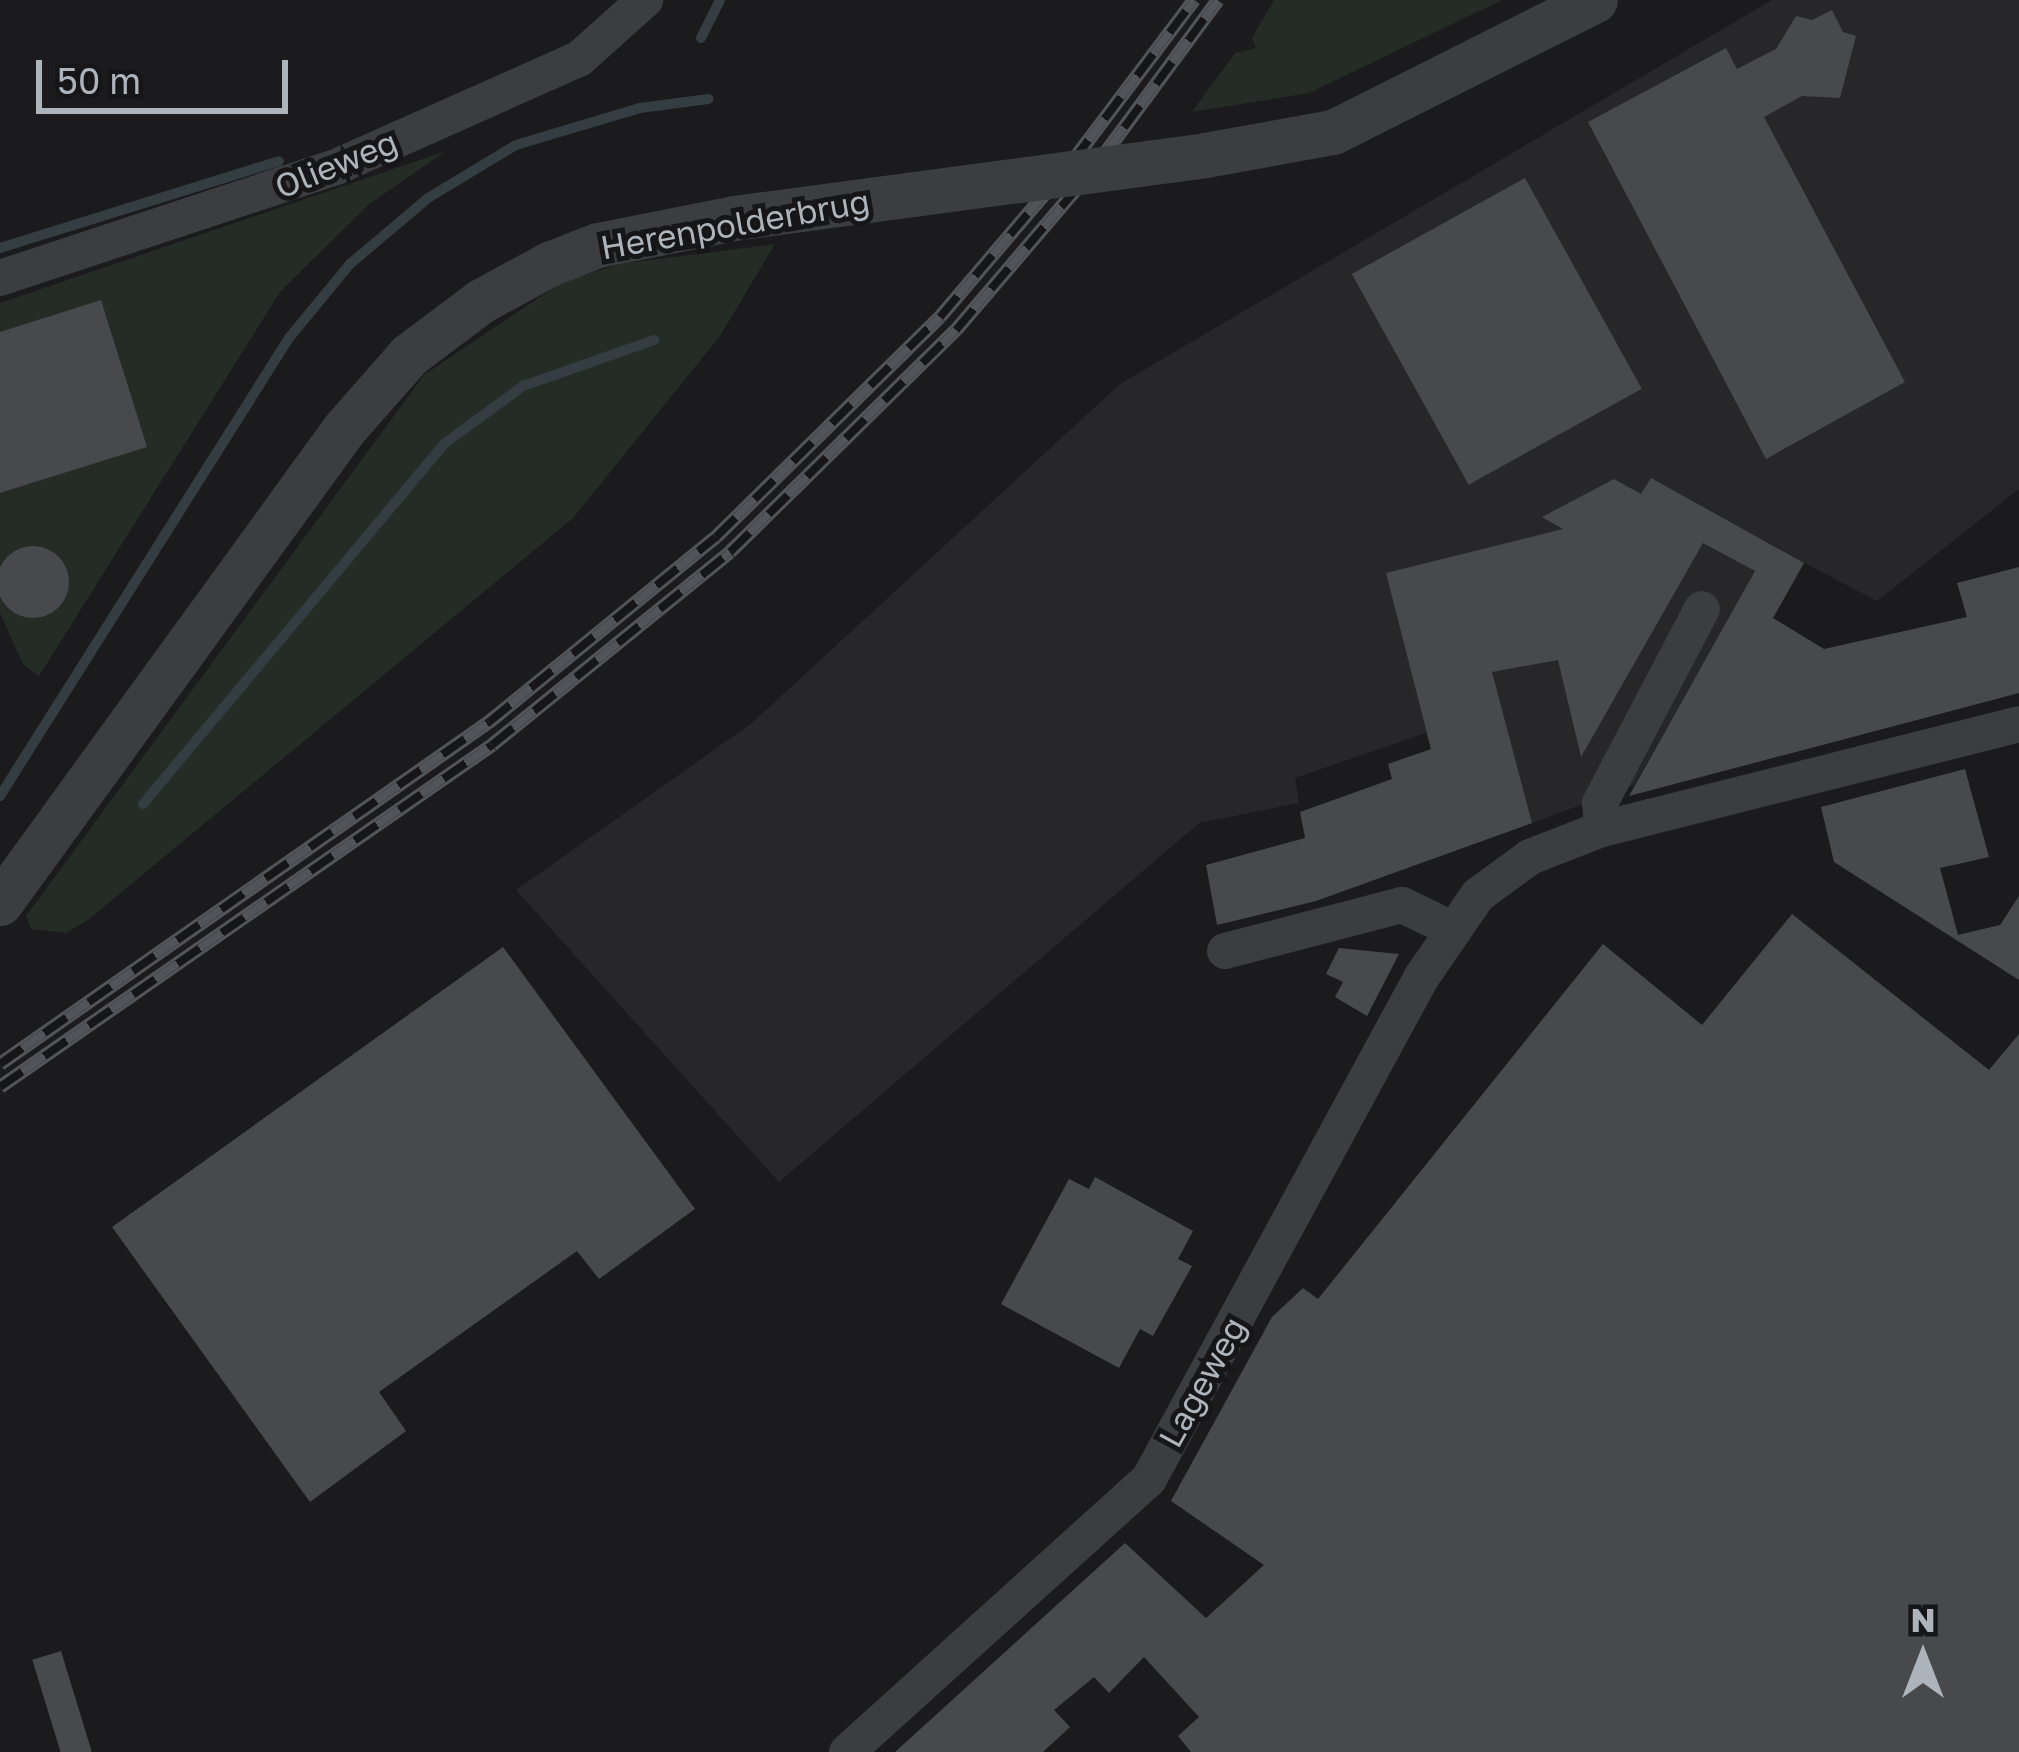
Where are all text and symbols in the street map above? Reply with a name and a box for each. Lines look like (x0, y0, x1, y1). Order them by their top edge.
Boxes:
scale bar (42, 36, 294, 110)
text: 50 m (57, 59, 141, 102)
street label: Olieweg (269, 122, 403, 206)
street label: Herenpolderbrug (598, 181, 872, 267)
street label: Lageweg (1150, 1310, 1254, 1454)
north arrow (1863, 1596, 1983, 1716)
text: N (1910, 1600, 1936, 1639)

